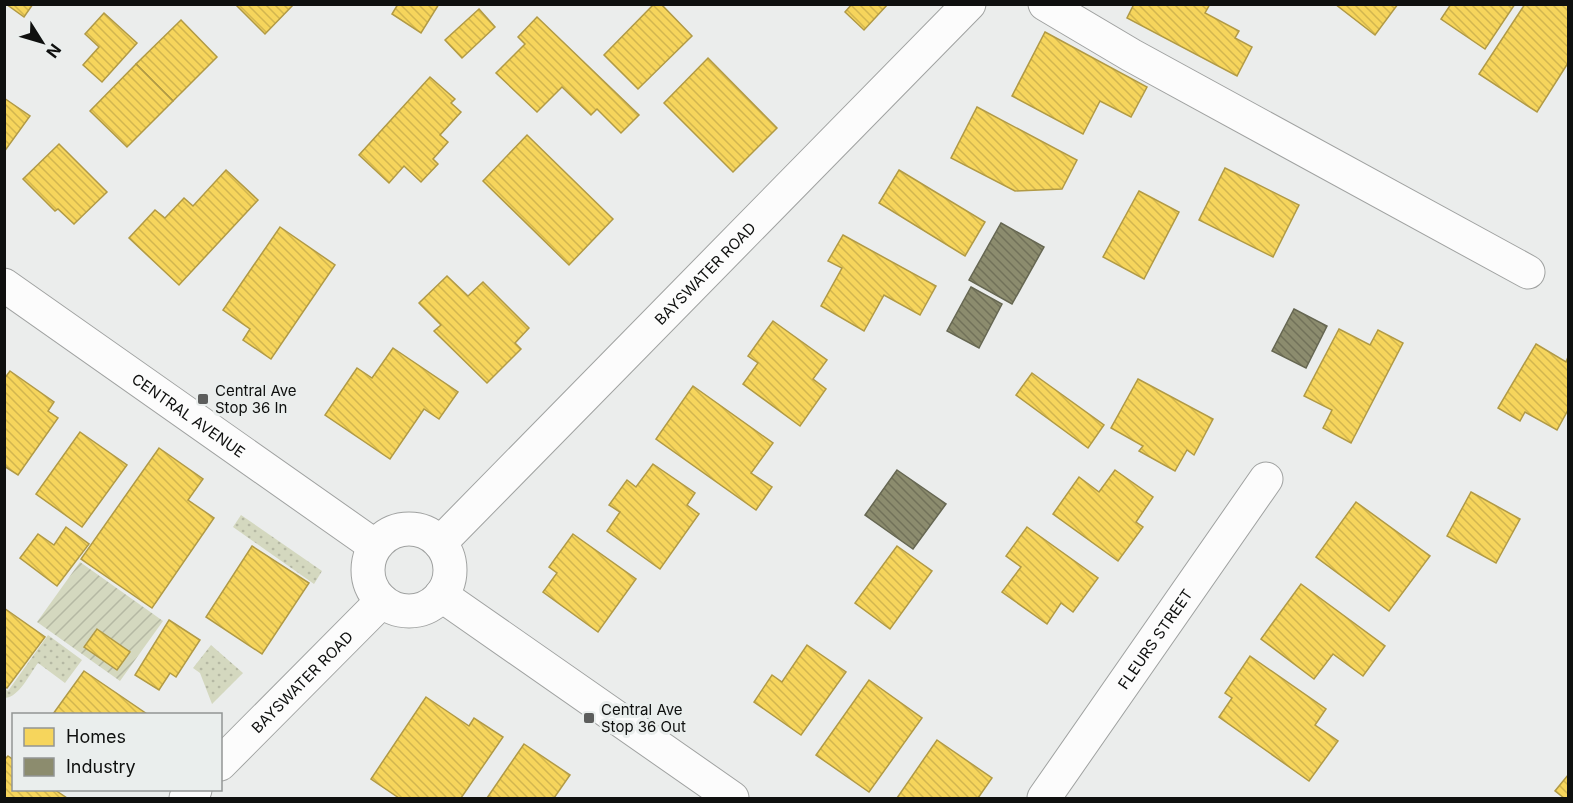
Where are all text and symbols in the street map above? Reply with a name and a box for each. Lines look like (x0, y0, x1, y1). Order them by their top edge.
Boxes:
north arrow (12, 12, 72, 72)
text: N (42, 40, 66, 62)
street label: BAYSWATER ROAD (650, 218, 759, 329)
street label: CENTRAL AVENUE (129, 369, 249, 461)
place label: Central Ave Stop 36 In (215, 381, 297, 417)
marker: Central Ave Stop 36 In (196, 392, 210, 406)
street label: FLEURS STREET (1113, 585, 1196, 693)
street label: BAYSWATER ROAD (247, 627, 357, 737)
place label: Central Ave Stop 36 Out (601, 700, 686, 736)
marker: Central Ave Stop 36 Out (582, 711, 596, 725)
legend (12, 713, 222, 791)
text: Homes (66, 726, 126, 747)
text: Industry (66, 756, 136, 777)

